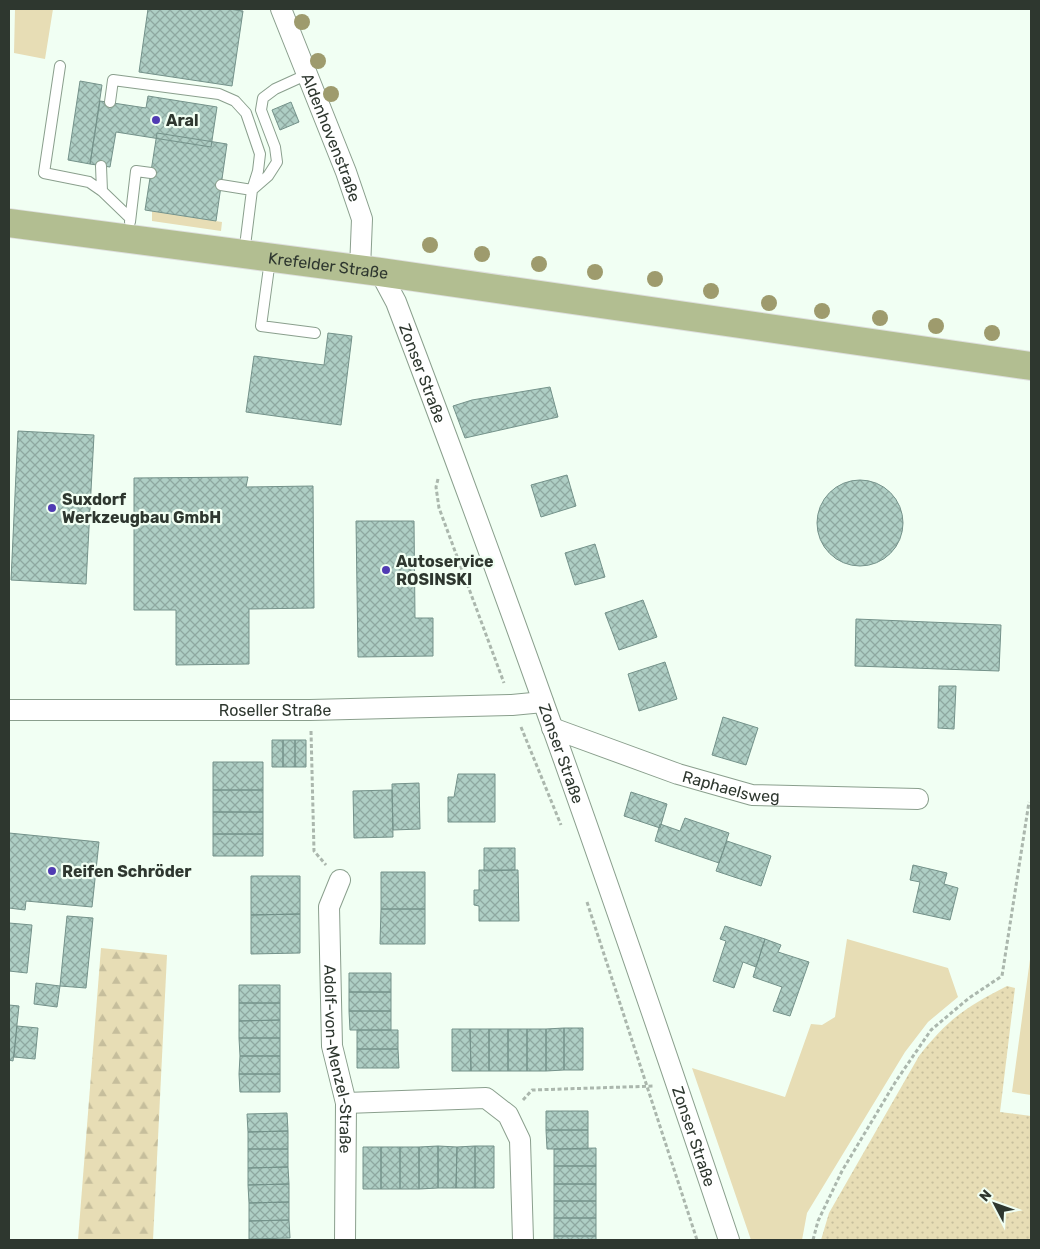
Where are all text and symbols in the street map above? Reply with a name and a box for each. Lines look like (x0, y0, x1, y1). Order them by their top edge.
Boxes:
street label: Aldenhovenstraße (298, 71, 364, 204)
place label: Aral (166, 111, 199, 130)
marker: Aral (150, 114, 162, 126)
street label: Krefelder Straße (267, 248, 389, 283)
street label: Zonser Straße (395, 321, 450, 425)
place label: Suxdorf Werkzeugbau GmbH (62, 490, 221, 527)
marker: Suxdorf Werkzeugbau GmbH (46, 502, 58, 514)
place label: Autoservice ROSINSKI (396, 552, 494, 589)
marker: Autoservice ROSINSKI (380, 564, 392, 576)
street label: Roseller Straße (219, 700, 332, 720)
street label: Zonser Straße (535, 701, 588, 806)
street label: Raphaelsweg (680, 767, 780, 806)
place label: Reifen Schröder (62, 862, 192, 881)
marker: Reifen Schröder (46, 865, 58, 877)
street label: Adolf-von-Menzel-Straße (320, 964, 355, 1154)
street label: Zonser Straße (668, 1084, 719, 1189)
north arrow (970, 1179, 1020, 1229)
text: N (976, 1186, 995, 1205)

